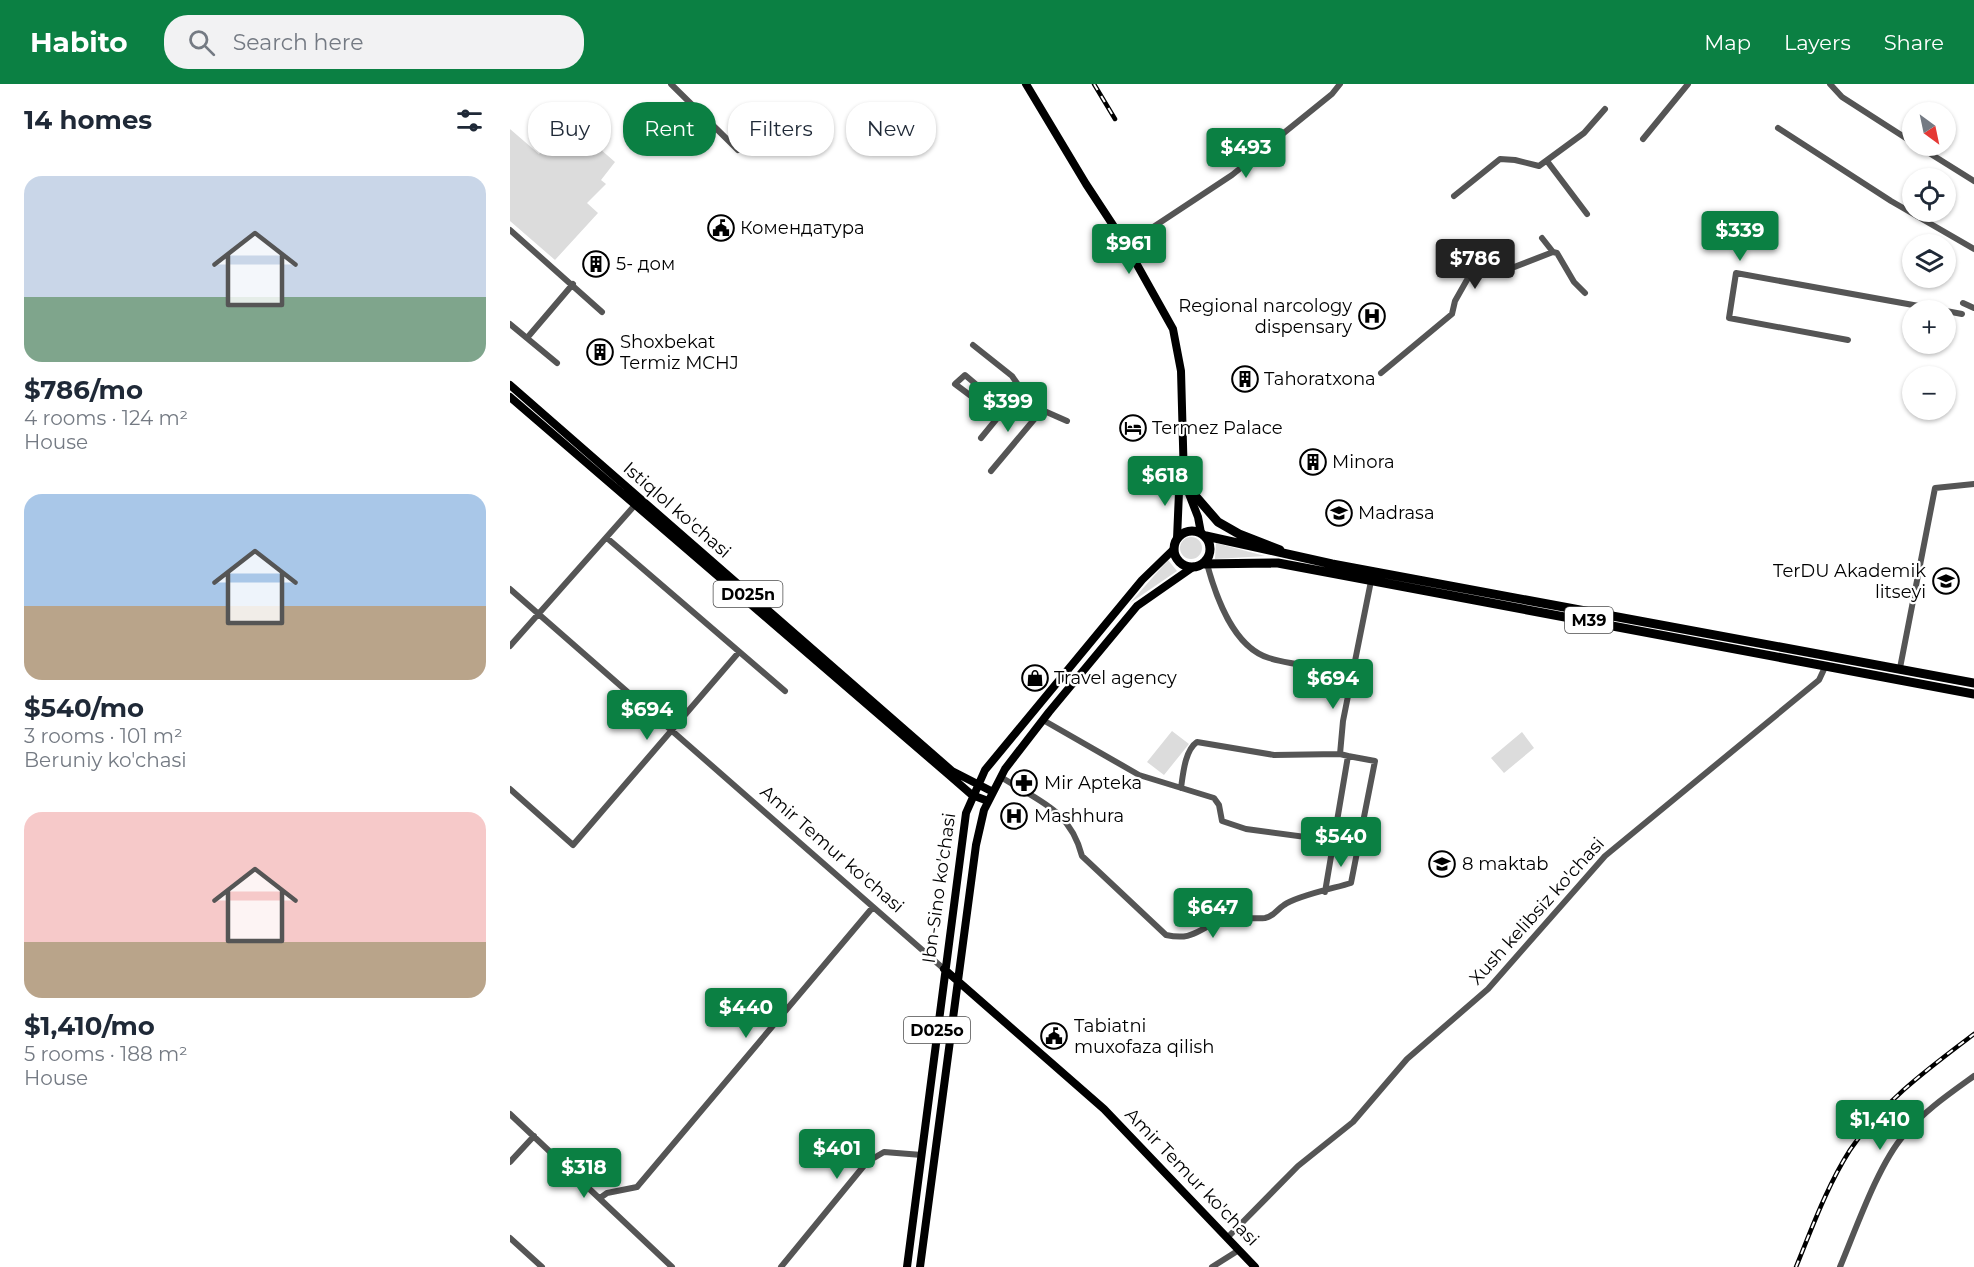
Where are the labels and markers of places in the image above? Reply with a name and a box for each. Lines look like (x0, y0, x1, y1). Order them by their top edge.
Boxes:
pin: $493 (1210, 128, 1282, 179)
pin: $339 (1704, 211, 1776, 262)
public building icon: Комендатура (706, 213, 736, 243)
place label: Комендатура (740, 217, 865, 239)
pin: $961 (1093, 224, 1165, 275)
pin: $786 (1439, 239, 1511, 290)
building icon: 5- дом (581, 249, 611, 279)
place label: 5- дом (616, 253, 675, 275)
place label: Regional narcology dispensary (1178, 295, 1352, 338)
hospital icon: Regional narcology dispensary (1357, 301, 1387, 331)
place label: Shoxbekat Termiz MCHJ (620, 331, 739, 374)
building icon: Shoxbekat Termiz MCHJ (585, 337, 615, 367)
building icon: Tahoratxona (1230, 364, 1260, 394)
place label: Tahoratxona (1264, 368, 1376, 390)
pin: $399 (972, 382, 1044, 433)
hotel icon: Termez Palace (1118, 413, 1148, 443)
place label: Termez Palace (1152, 417, 1283, 439)
building icon: Minora (1298, 447, 1328, 477)
place label: Minora (1332, 451, 1395, 473)
pin: $618 (1129, 456, 1201, 507)
school or university icon: Madrasa (1324, 498, 1354, 528)
place label: Madrasa (1358, 502, 1435, 524)
place label: TerDU Akademik litseyi (1773, 560, 1926, 603)
school or university icon: TerDU Akademik litseyi (1931, 566, 1961, 596)
pin: $694 (1297, 659, 1369, 710)
shop icon: Travel agency (1020, 663, 1050, 693)
place label: Travel agency (1054, 667, 1177, 689)
pin: $694 (611, 690, 683, 741)
pharmacy icon: Mir Apteka (1009, 768, 1039, 798)
place label: Mir Apteka (1044, 772, 1142, 794)
hospital icon: Mashhura (999, 801, 1029, 831)
place label: Mashhura (1034, 805, 1124, 827)
pin: $540 (1305, 817, 1377, 868)
school or university icon: 8 maktab (1427, 849, 1457, 879)
place label: 8 maktab (1462, 853, 1548, 875)
pin: $647 (1177, 888, 1249, 939)
pin: $440 (710, 988, 782, 1039)
place label: Tabiatni muxofaza qilish (1074, 1015, 1215, 1058)
public building icon: Tabiatni muxofaza qilish (1039, 1021, 1069, 1051)
pin: $1,410 (1831, 1100, 1929, 1151)
pin: $401 (801, 1129, 873, 1180)
pin: $318 (548, 1148, 620, 1199)

